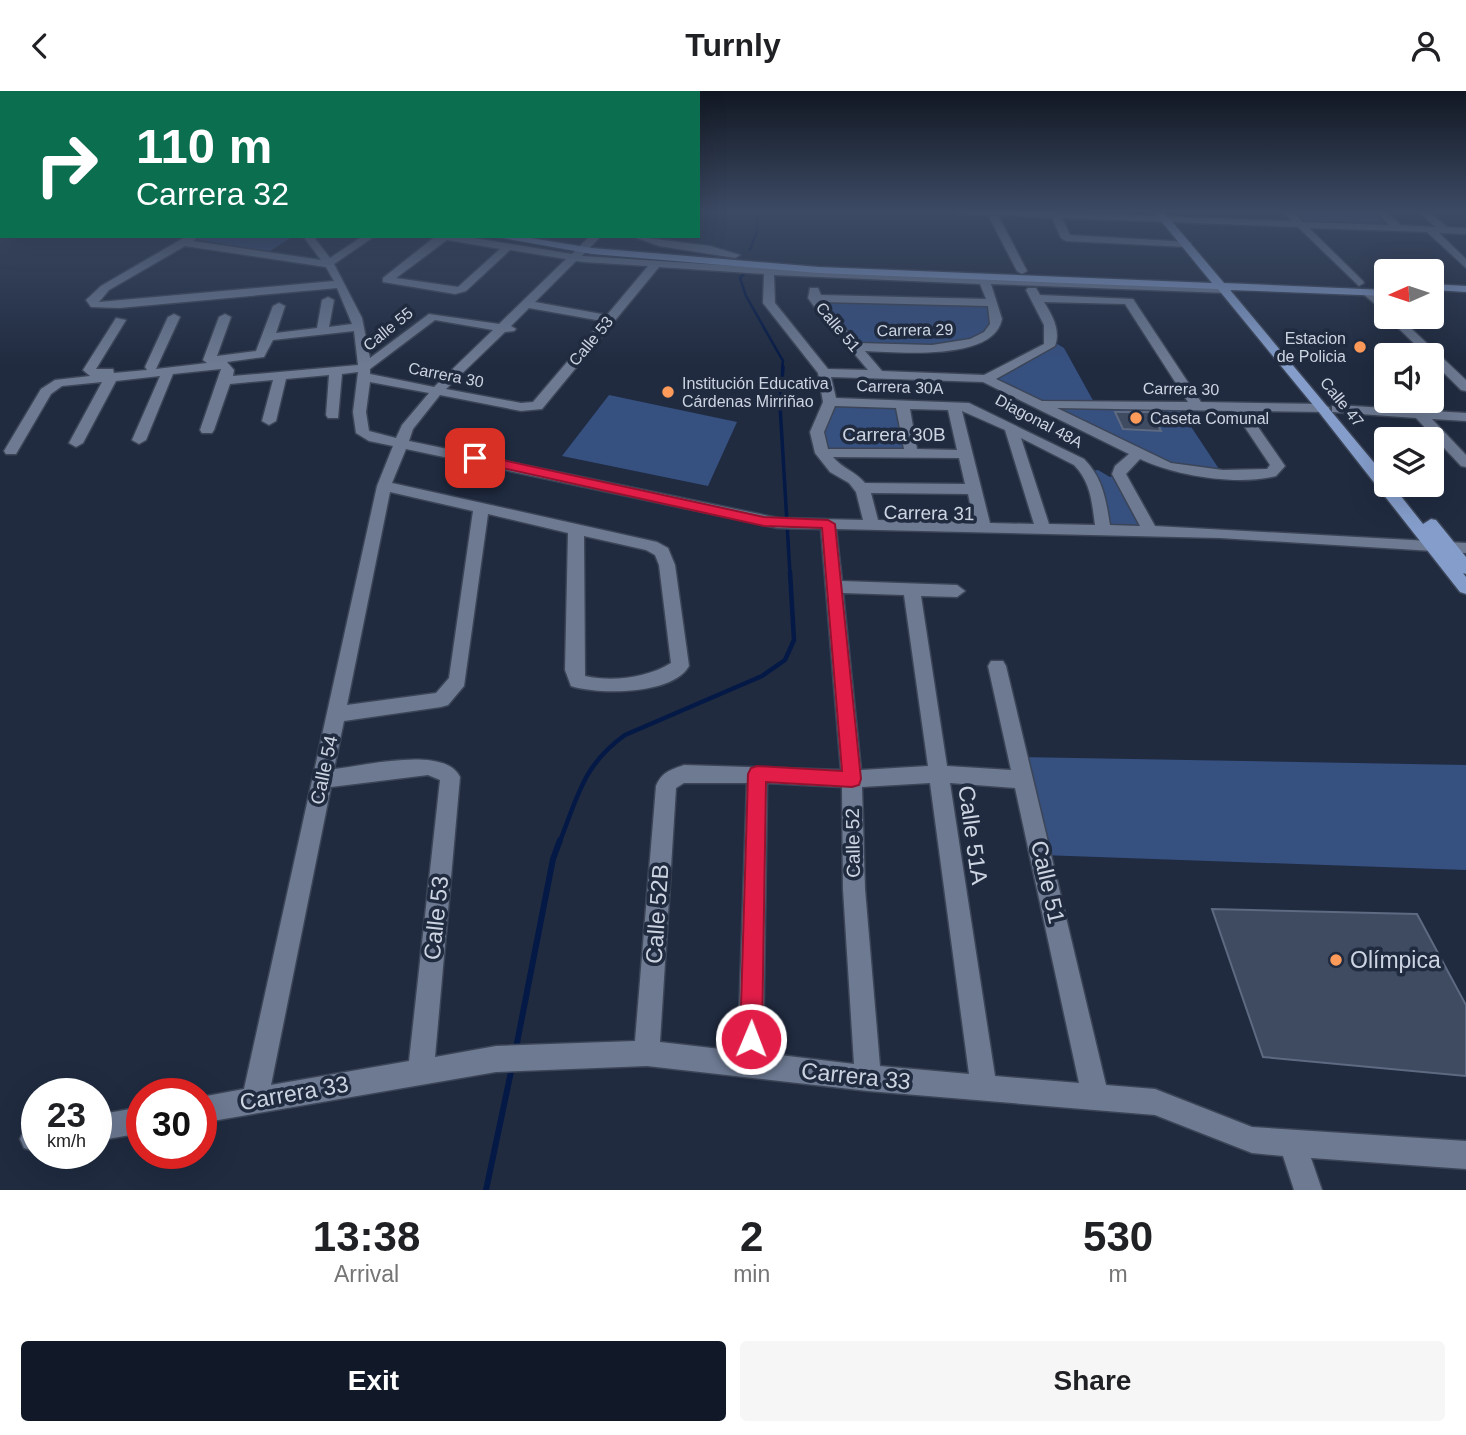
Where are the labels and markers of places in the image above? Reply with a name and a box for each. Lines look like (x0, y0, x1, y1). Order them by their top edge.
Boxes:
place label: Estacion de Policia (1277, 330, 1346, 365)
marker: Estacion de Policia (1352, 339, 1368, 355)
place label: Institución Educativa Cárdenas Mirriñao (682, 375, 829, 410)
marker: Institución Educativa Cárdenas Mirriñao (660, 384, 676, 400)
marker: Caseta Comunal (1128, 410, 1144, 426)
place label: Caseta Comunal (1150, 410, 1269, 427)
pin (445, 428, 505, 488)
place label: Olímpica (1350, 947, 1441, 973)
marker: Olímpica (1328, 952, 1344, 968)

